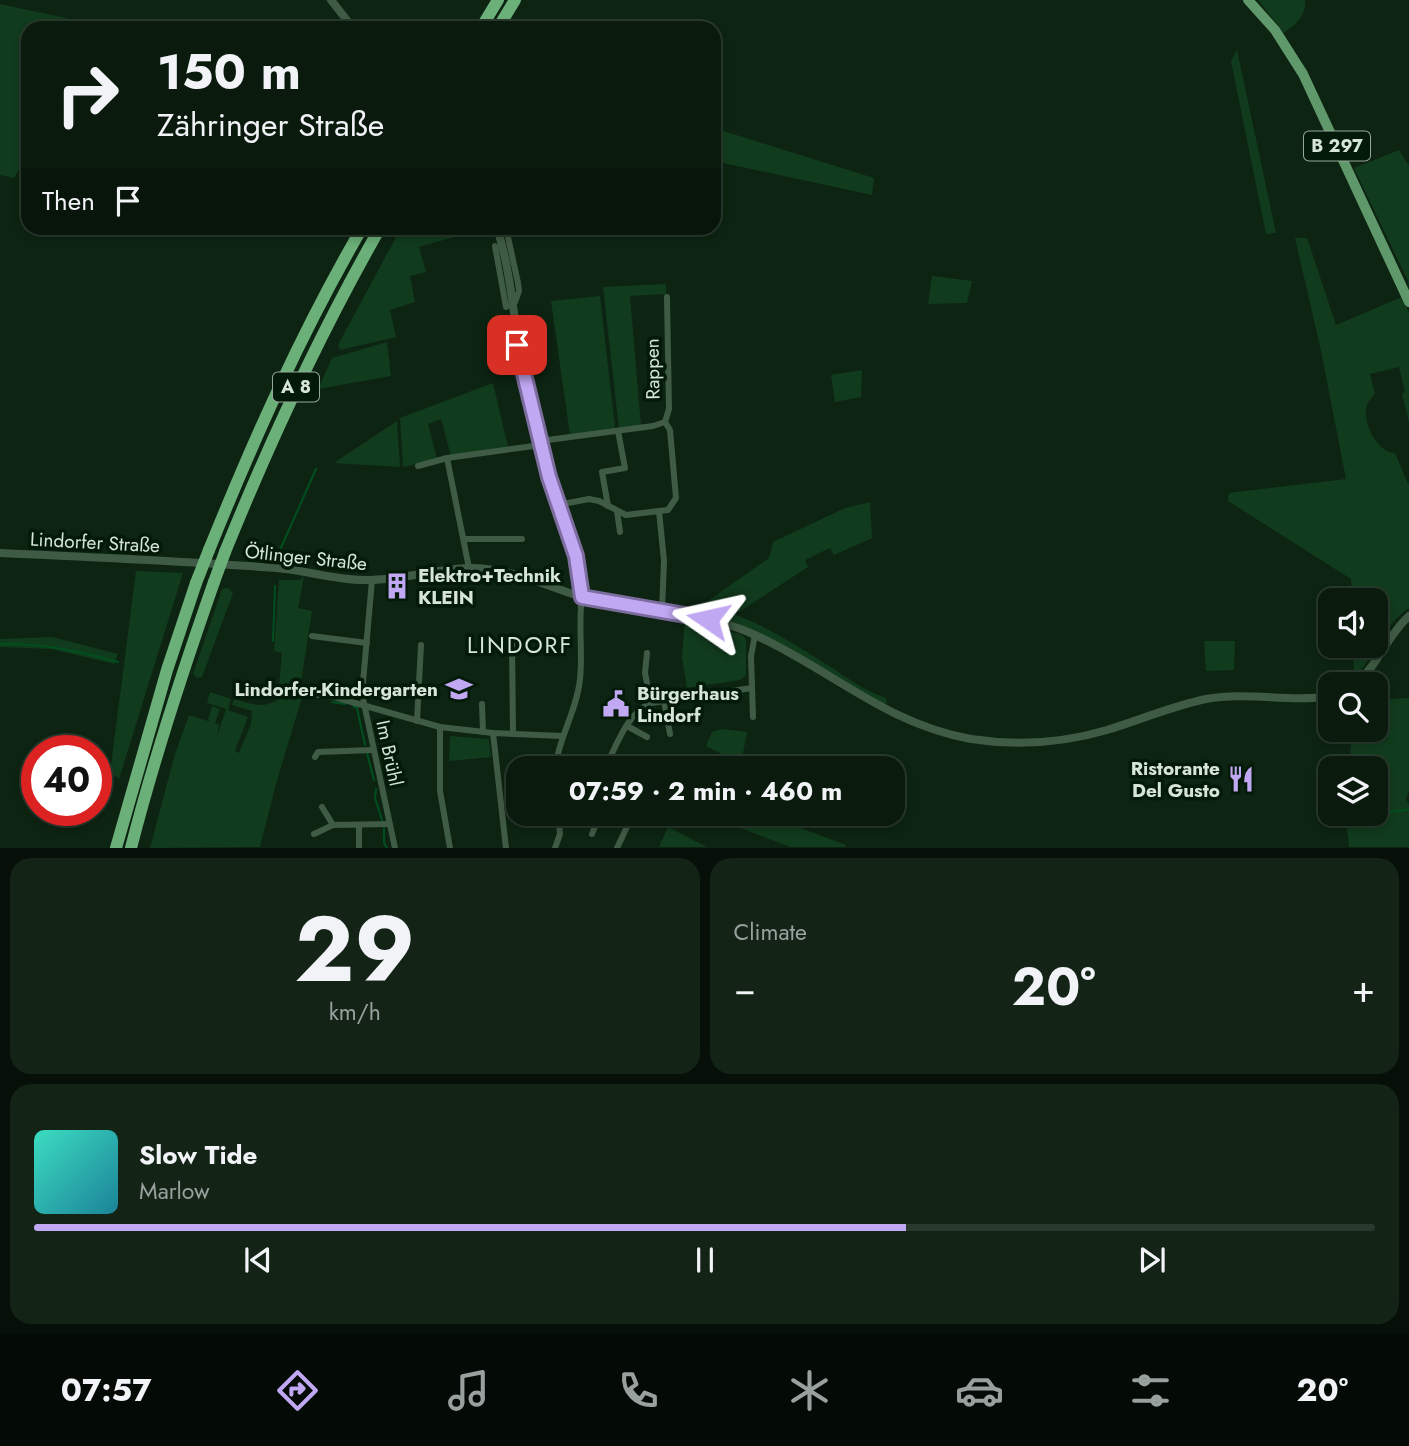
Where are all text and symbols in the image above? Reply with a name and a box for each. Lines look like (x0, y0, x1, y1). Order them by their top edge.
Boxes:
text: 150 m (157, 37, 301, 107)
icon: right (42, 49, 133, 140)
text: Zähringer Straße (157, 102, 384, 148)
road number: B 297 (1304, 132, 1370, 160)
text: Then (42, 182, 95, 220)
icon: arrive (109, 182, 147, 220)
pin (487, 315, 547, 375)
icon: arrive (498, 326, 536, 364)
street label: Rappen (638, 338, 667, 400)
road number: A 8 (273, 372, 319, 402)
street label: Lindorfer Straße (29, 526, 161, 559)
street label: Ötlinger Straße (243, 538, 369, 577)
place label: Elektro+Technik KLEIN (418, 562, 561, 611)
building icon: Elektro+Technik KLEIN (382, 571, 412, 601)
position arrow (671, 582, 745, 656)
map controls (1318, 588, 1388, 826)
button: sound (1318, 588, 1388, 658)
district label: LINDORF (467, 628, 573, 662)
button: search (1318, 672, 1388, 742)
school or university icon: Lindorfer-Kindergarten (444, 674, 474, 704)
place label: Lindorfer-Kindergarten (235, 676, 438, 703)
place label: Bürgerhaus Lindorf (637, 680, 739, 729)
public building icon: Bürgerhaus Lindorf (601, 689, 631, 719)
street label: Im Brühl (369, 718, 410, 788)
speed limit sign: 40 (21, 735, 112, 826)
place label: Ristorante Del Gusto (1131, 755, 1220, 804)
button: layers (1318, 756, 1388, 826)
restaurant icon: Ristorante Del Gusto (1226, 764, 1256, 794)
text: 07:59 · 2 min · 460 m (569, 772, 842, 810)
text: 29 (294, 884, 415, 1015)
text: Climate (734, 915, 807, 949)
text: 20° (1012, 949, 1096, 1025)
text: − (734, 961, 756, 1016)
text: + (1352, 961, 1375, 1016)
text: km/h (329, 995, 381, 1029)
text: Slow Tide (139, 1136, 258, 1174)
text: Marlow (139, 1174, 210, 1208)
icon: previous (239, 1241, 277, 1279)
icon: pause (686, 1241, 724, 1279)
icon: next (1133, 1241, 1171, 1279)
icon: directions (273, 1366, 322, 1415)
icon: music (444, 1366, 493, 1415)
icon: phone (614, 1366, 663, 1415)
icon: climate (785, 1366, 834, 1415)
icon: car (955, 1366, 1004, 1415)
icon: filters (1126, 1366, 1175, 1415)
text: 07:57 (61, 1367, 152, 1413)
text: 20° (1296, 1367, 1348, 1413)

